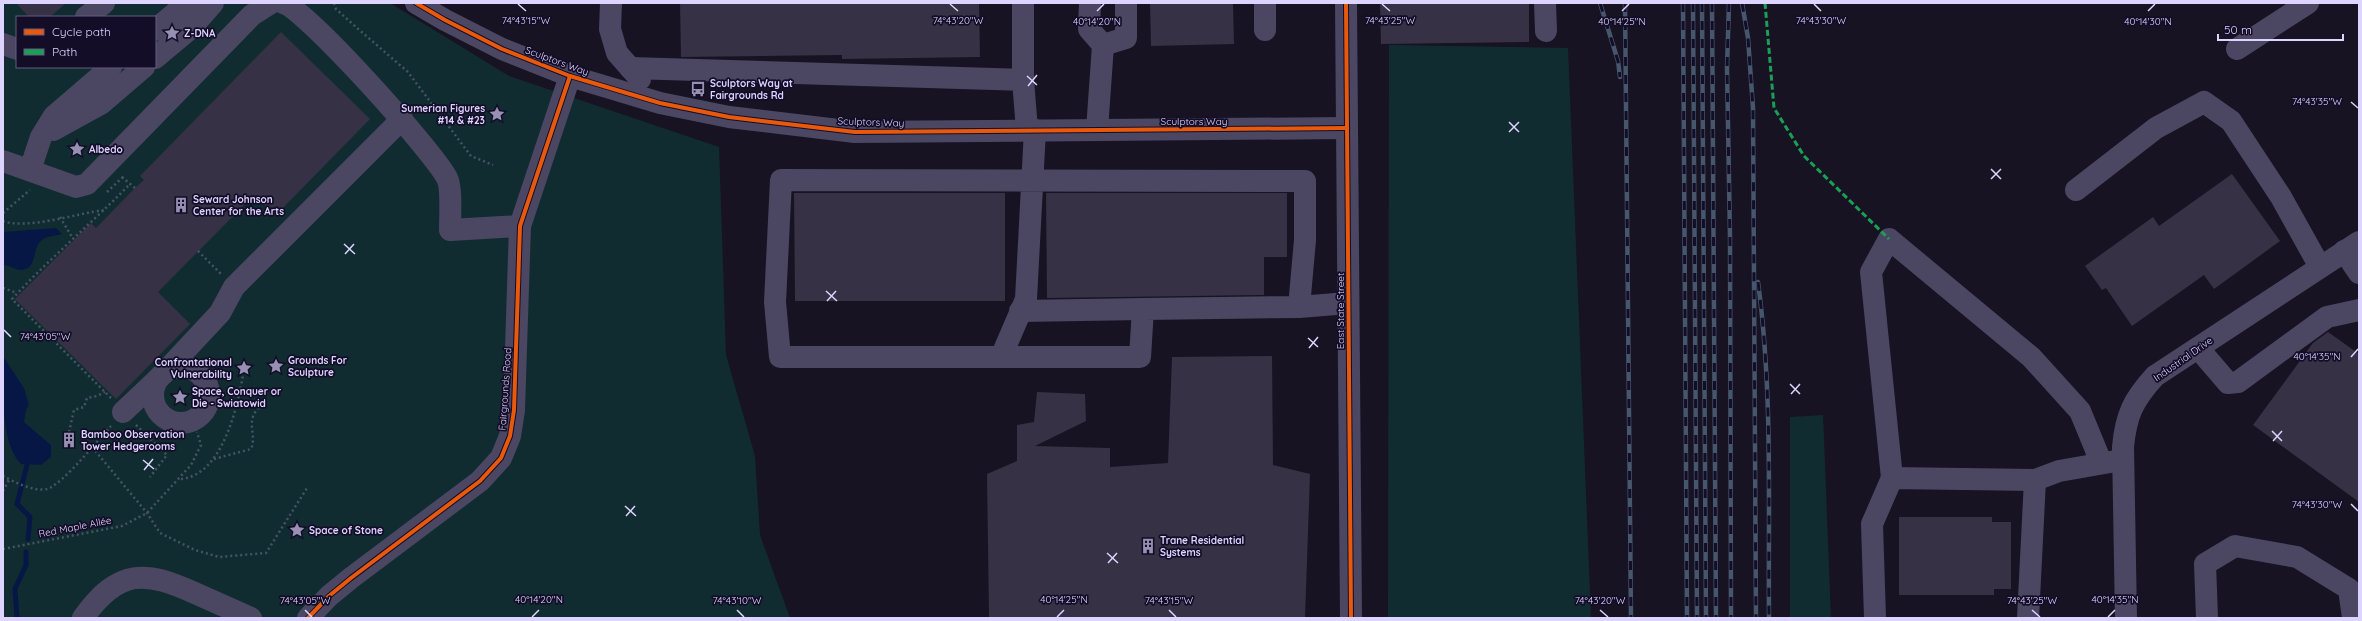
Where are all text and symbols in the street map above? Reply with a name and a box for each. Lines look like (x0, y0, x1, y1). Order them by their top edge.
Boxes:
text: 74°43'15"W (502, 14, 551, 27)
text: 74°43'20"W (933, 14, 984, 27)
text: 74°43'25"W (1365, 14, 1415, 27)
text: 74°43'30"W (1796, 14, 1847, 27)
text: 40°14'20"N (1073, 15, 1121, 28)
text: 40°14'25"N (1598, 15, 1646, 28)
text: 40°14'30"N (2124, 15, 2172, 28)
legend (16, 16, 156, 68)
scale bar (2218, 16, 2343, 42)
text: 50 m (2224, 22, 2252, 37)
text: Cycle path (52, 24, 111, 39)
place icon: Z-DNA (163, 24, 181, 42)
place label: Z-DNA (184, 27, 216, 40)
street label: Sculptors Way (523, 43, 591, 79)
text: Path (52, 44, 77, 59)
place label: Sculptors Way at Fairgrounds Rd (710, 77, 793, 102)
bus stop icon: Sculptors Way at Fairgrounds Rd (689, 80, 707, 98)
text: 74°43'35"W (2292, 95, 2342, 108)
place label: Sumerian Figures #14 & #23 (401, 102, 485, 127)
place icon: Sumerian Figures #14 & #23 (488, 105, 506, 123)
street label: Sculptors Way (837, 114, 905, 130)
street label: Sculptors Way (1161, 115, 1227, 128)
place icon: Albedo (68, 140, 86, 158)
place label: Albedo (89, 143, 123, 156)
place label: Seward Johnson Center for the Arts (193, 193, 284, 218)
building icon: Seward Johnson Center for the Arts (172, 196, 190, 214)
street label: East State Street (1334, 272, 1347, 349)
text: 74°43'05"W (20, 330, 71, 343)
street label: Industrial Drive (2151, 334, 2215, 384)
street label: Fairgrounds Road (496, 347, 514, 431)
text: 40°14'35"N (2293, 350, 2341, 363)
place label: Grounds For Sculpture (288, 354, 348, 379)
place label: Confrontational Vulnerability (155, 356, 232, 381)
place icon: Grounds For Sculpture (267, 357, 285, 375)
place icon: Confrontational Vulnerability (235, 359, 253, 377)
place label: Space, Conquer or Die - Swiatowid (192, 385, 282, 410)
place icon: Space, Conquer or Die - Swiatowid (171, 388, 189, 406)
place label: Bamboo Observation Tower Hedgerooms (81, 428, 185, 453)
building icon: Bamboo Observation Tower Hedgerooms (60, 431, 78, 449)
text: 74°43'30"W (2292, 498, 2343, 511)
street label: Red Maple Allée (37, 513, 113, 540)
place icon: Space of Stone (288, 521, 306, 539)
place label: Space of Stone (309, 524, 383, 537)
place label: Trane Residential Systems (1160, 534, 1244, 559)
building icon: Trane Residential Systems (1139, 537, 1157, 555)
text: 40°14'20"N (515, 593, 563, 606)
text: 40°14'25"N (1040, 593, 1088, 606)
text: 40°14'35"N (2091, 593, 2139, 606)
text: 74°43'05"W (280, 594, 331, 607)
text: 74°43'10"W (713, 594, 762, 607)
text: 74°43'15"W (1145, 594, 1194, 607)
text: 74°43'20"W (1575, 594, 1626, 607)
text: 74°43'25"W (2007, 594, 2057, 607)

